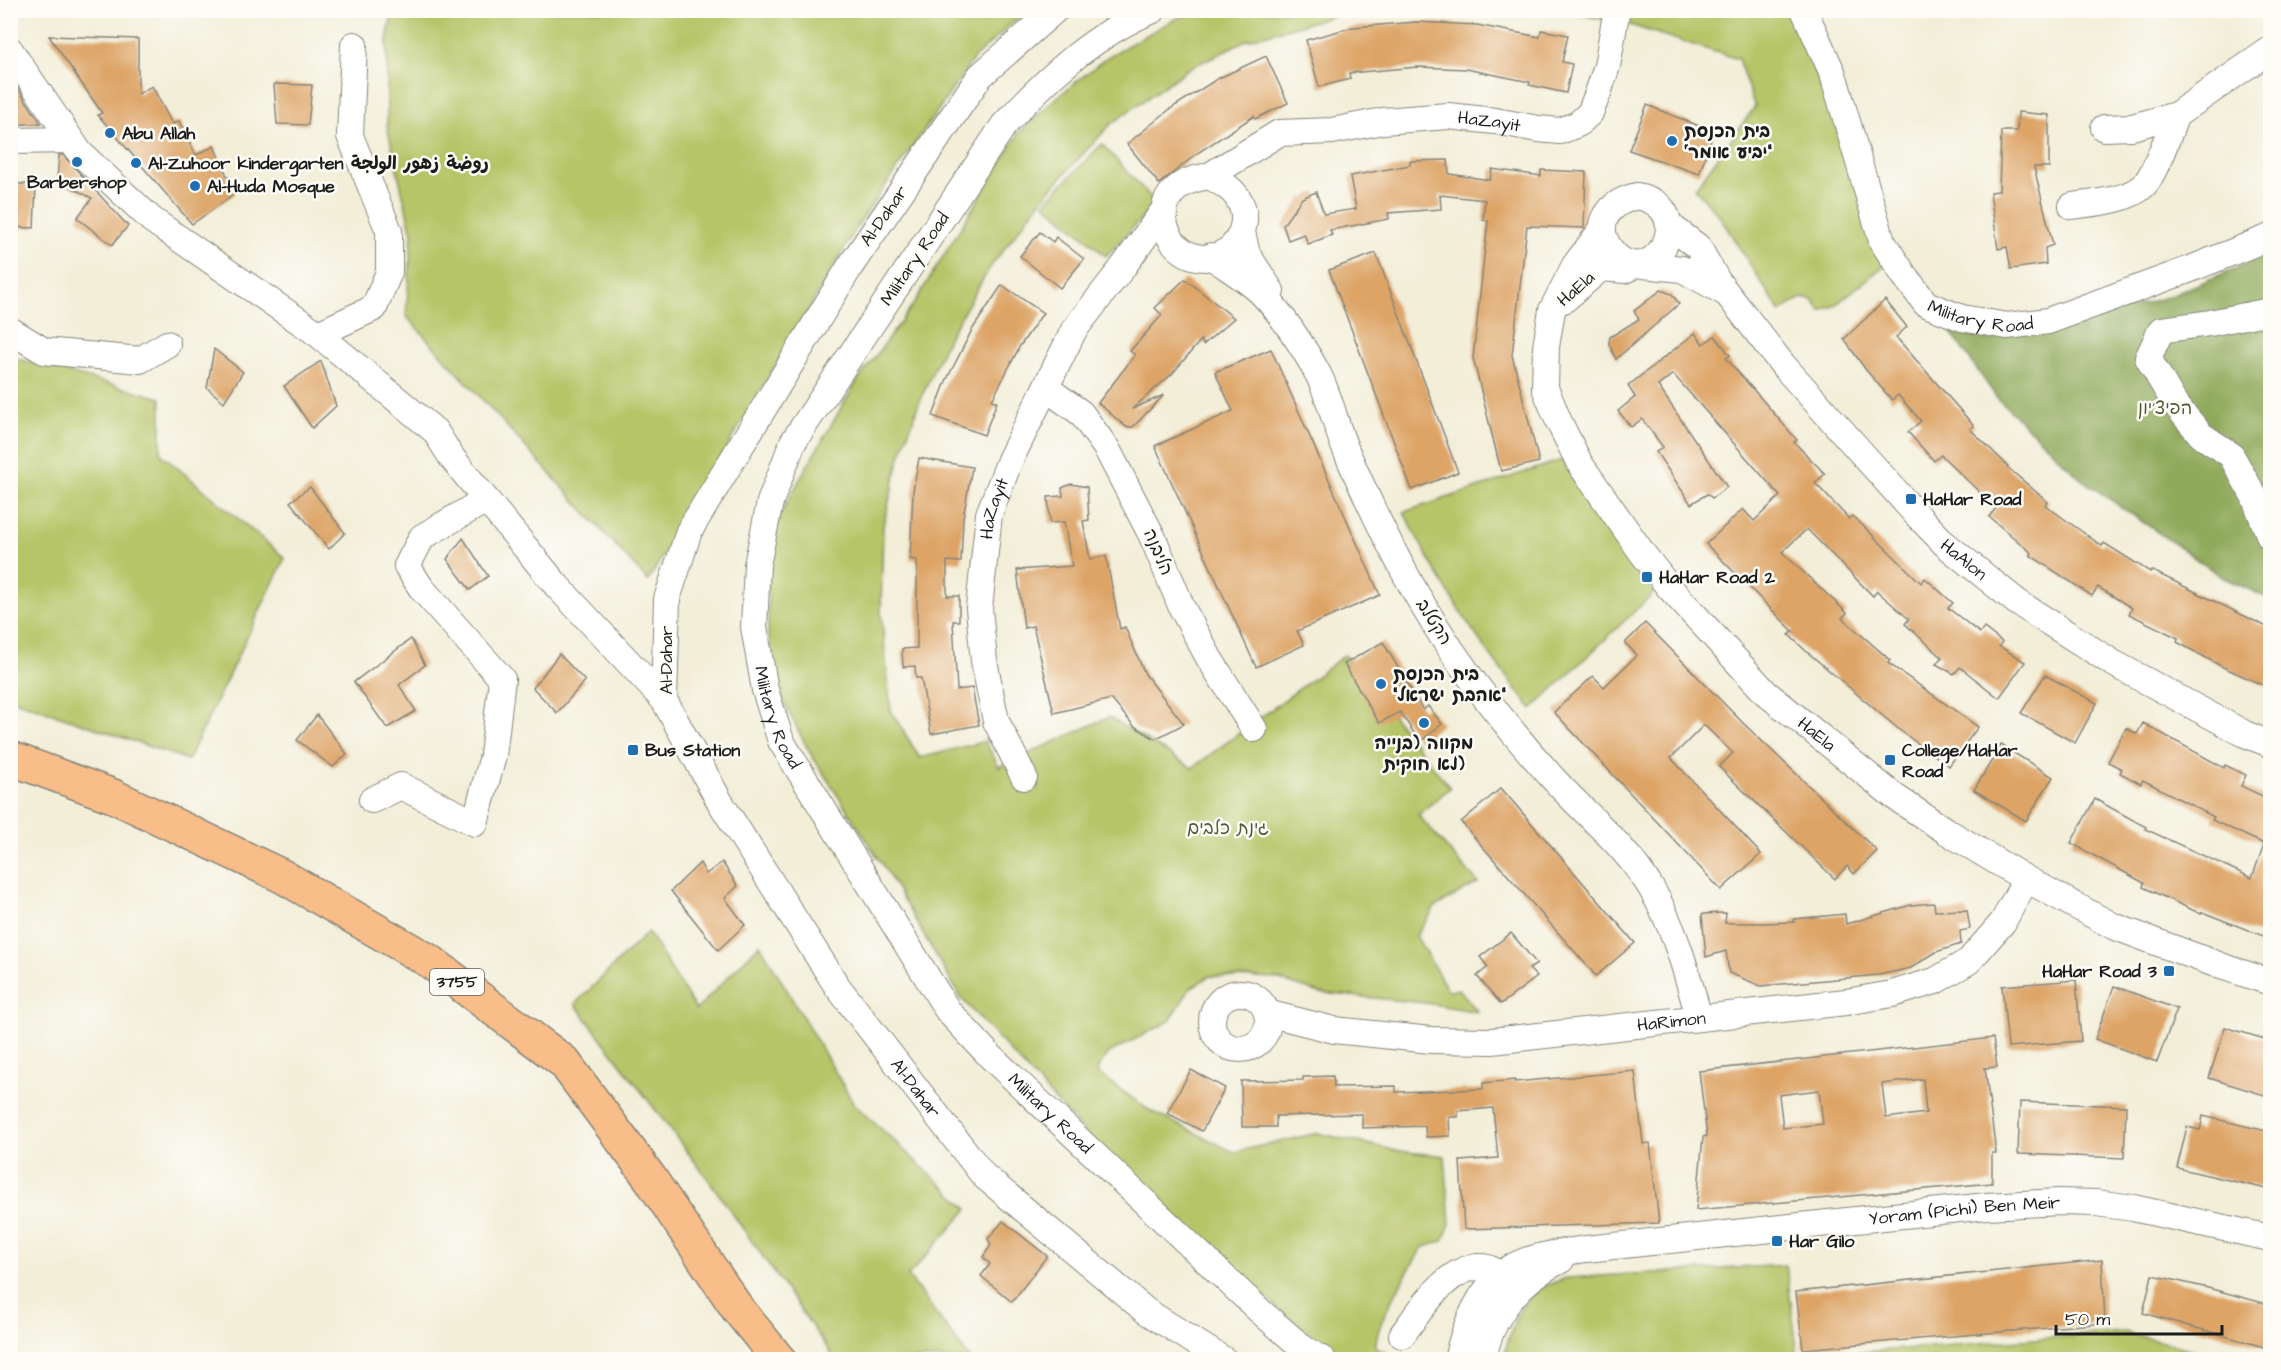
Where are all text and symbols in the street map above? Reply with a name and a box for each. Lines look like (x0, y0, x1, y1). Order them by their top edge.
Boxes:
street label: HaZayit (1457, 105, 1524, 138)
place label: בית הכנסת "יביע אומר" (1684, 119, 1773, 165)
place label: Abu Allah (122, 121, 196, 146)
marker: Abu Allah (103, 126, 117, 140)
marker: בית הכנסת "יביע אומר" (1665, 134, 1679, 148)
place label: Al-Zuhoor kindergarten روضة زهور الولجة (148, 151, 489, 177)
marker: Barbershop (70, 155, 84, 169)
marker: Al-Zuhoor kindergarten روضة زهور الولجة (129, 156, 143, 170)
place label: Barbershop (27, 170, 127, 195)
place label: Al-Huda Mosque (207, 174, 335, 199)
marker: Al-Huda Mosque (188, 179, 202, 193)
street label: Al-Dahar (854, 181, 914, 251)
street label: Military Road (874, 207, 956, 311)
street label: HaEla (1552, 266, 1600, 312)
street label: Military Road (1924, 293, 2035, 339)
park label: הפיצ'יון (2138, 396, 2192, 421)
street label: HaZayit (974, 473, 1015, 540)
place label: HaHar Road (1923, 487, 2022, 512)
marker: HaHar Road (1904, 492, 1918, 506)
street label: הליבנה (1137, 525, 1179, 579)
street label: HaAlon (1935, 533, 1993, 586)
place label: HaHar Road 2 (1659, 565, 1776, 590)
marker: HaHar Road 2 (1640, 570, 1654, 584)
street label: הקטלב (1410, 594, 1458, 650)
street label: Al-Dahar (654, 626, 679, 694)
place label: בית הכנסת "אהבת ישראל" (1393, 662, 1507, 708)
street label: Military Road (749, 664, 808, 773)
marker: בית הכנסת "אהבת ישראל" (1374, 677, 1388, 691)
street label: HaEla (1792, 711, 1841, 757)
marker: מקווה (בנייה לא חוקית) (1417, 716, 1431, 730)
place label: מקווה (בנייה לא חוקית) (1375, 731, 1473, 777)
place label: Bus Station (645, 738, 740, 763)
place label: College/HaHar Road (1902, 738, 2018, 784)
marker: Bus Station (626, 743, 640, 757)
marker: College/HaHar Road (1883, 753, 1897, 767)
park label: גינת כלבים (1187, 816, 1269, 841)
place label: HaHar Road 3 (2042, 959, 2158, 984)
marker: HaHar Road 3 (2162, 964, 2176, 978)
road number: 3755 (430, 969, 484, 995)
street label: HaRimon (1636, 1005, 1707, 1037)
street label: Al-Dahar (885, 1053, 947, 1123)
street label: Military Road (1003, 1067, 1098, 1159)
street label: Yoram (Pichi) Ben Meir (1867, 1189, 2061, 1231)
place label: Har Gilo (1789, 1229, 1855, 1254)
marker: Har Gilo (1770, 1234, 1784, 1248)
scale bar (2056, 1298, 2222, 1336)
text: 50 m (2065, 1307, 2110, 1332)

